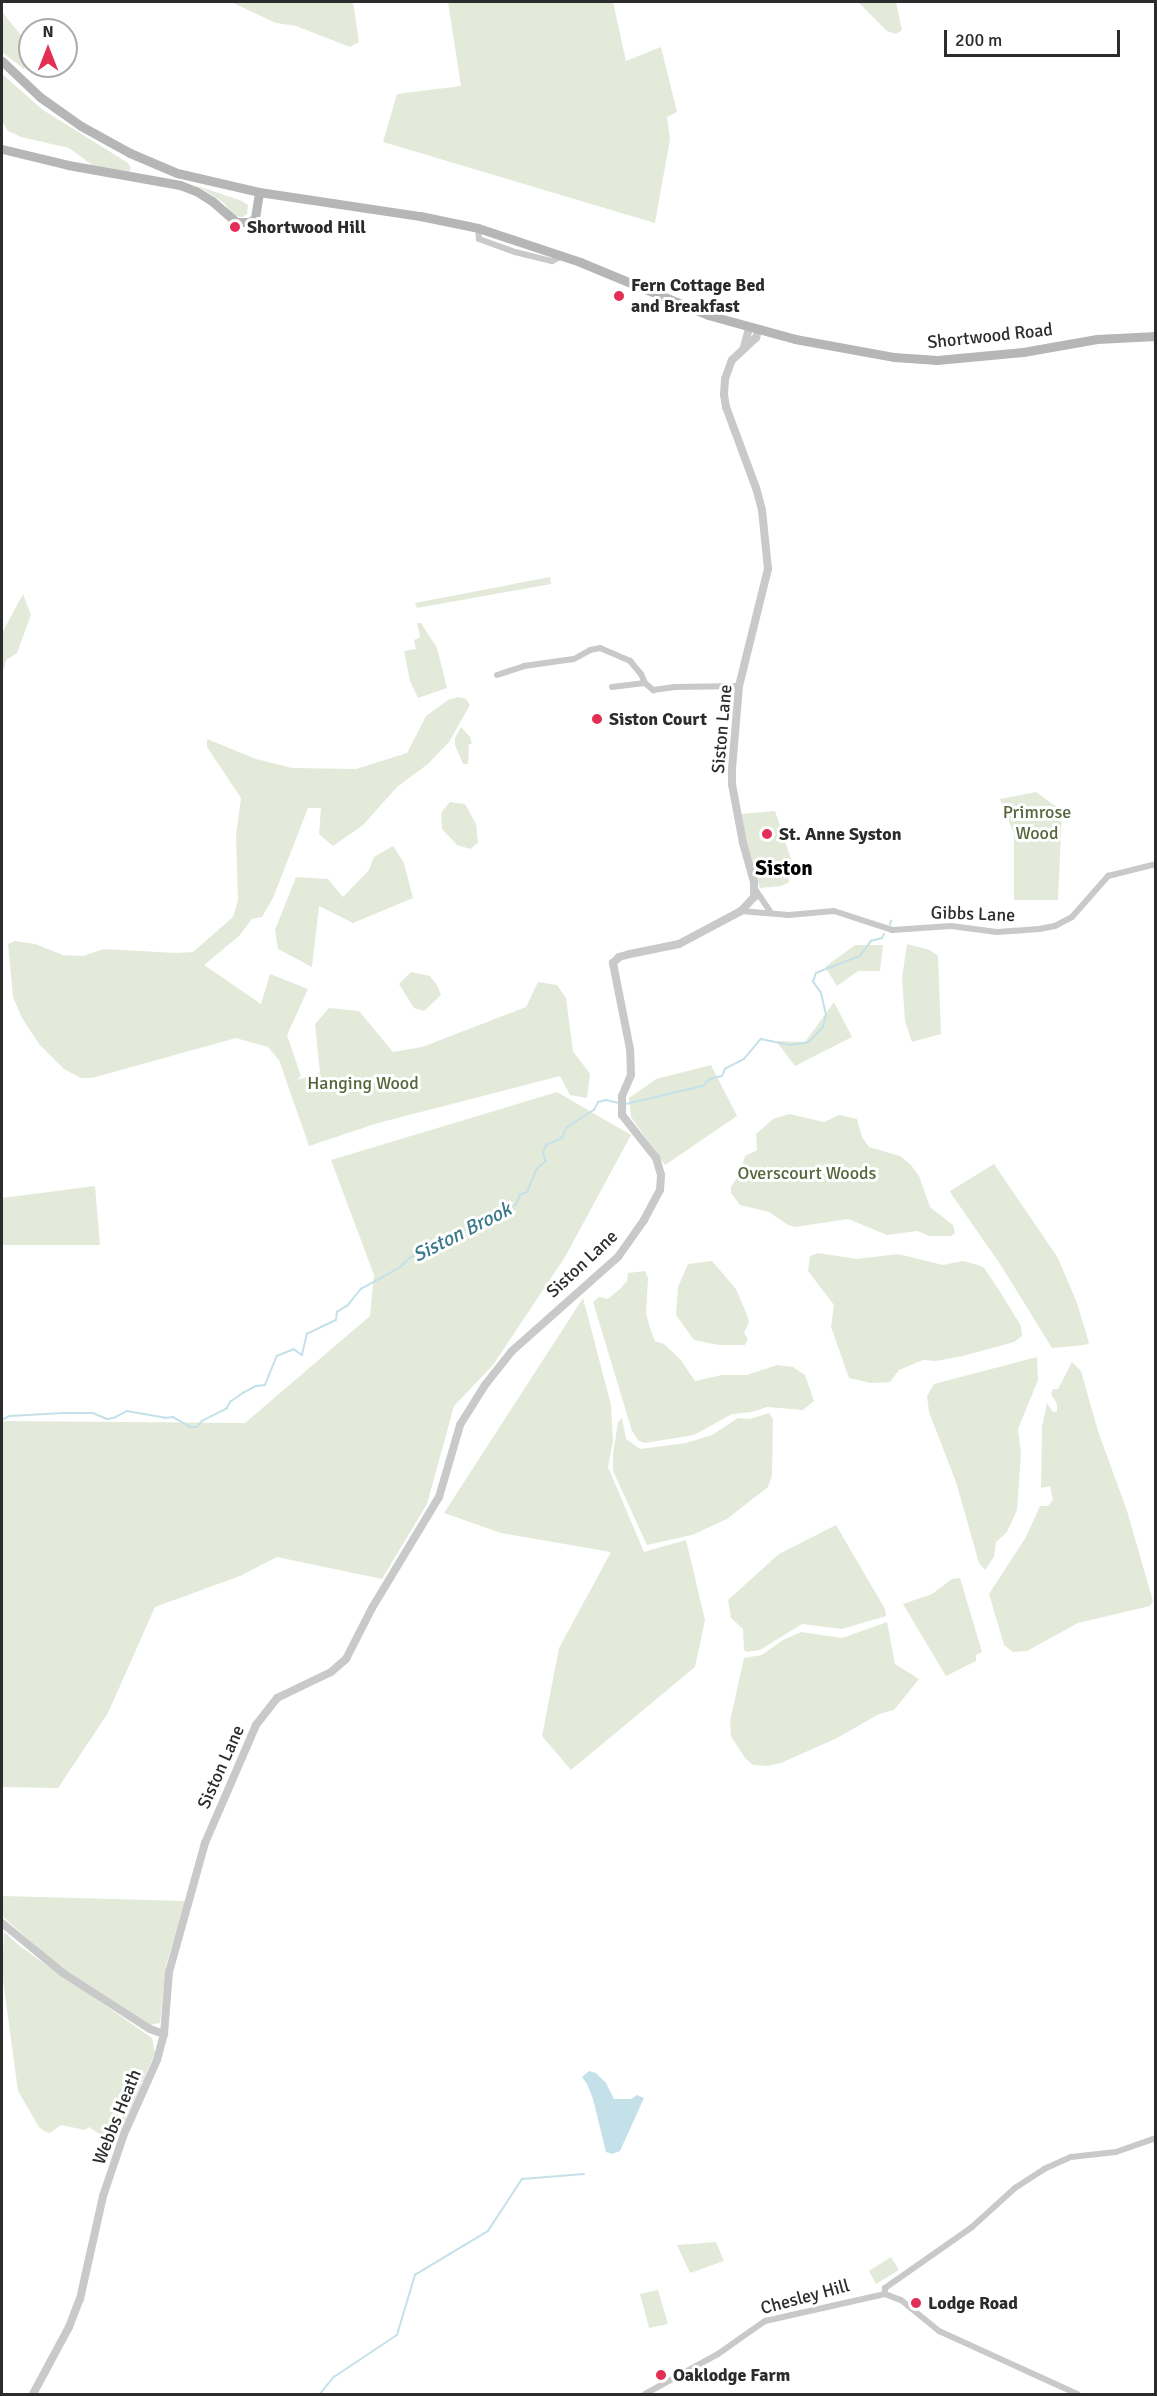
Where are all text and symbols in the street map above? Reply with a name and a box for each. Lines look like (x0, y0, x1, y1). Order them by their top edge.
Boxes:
north arrow (18, 18, 78, 78)
scale bar (947, 18, 1122, 56)
text: N (42, 22, 54, 42)
text: 200 m (955, 29, 1002, 51)
place label: Shortwood Hill (247, 216, 366, 238)
marker: Shortwood Hill (228, 220, 242, 234)
place label: Fern Cottage Bed and Breakfast (631, 275, 765, 318)
marker: Fern Cottage Bed and Breakfast (612, 289, 626, 303)
street label: Shortwood Road (926, 319, 1054, 353)
street label: Siston Lane (707, 684, 737, 774)
place label: Siston Court (609, 708, 707, 730)
marker: Siston Court (590, 712, 604, 726)
park label: Primrose Wood (1003, 802, 1071, 844)
place label: St. Anne Syston (779, 823, 901, 845)
marker: St. Anne Syston (760, 827, 774, 841)
district label: Siston (755, 855, 813, 881)
street label: Gibbs Lane (930, 902, 1016, 926)
park label: Hanging Wood (307, 1072, 419, 1094)
park label: Overscourt Woods (738, 1162, 876, 1184)
water label: Siston Brook (409, 1197, 515, 1267)
street label: Siston Lane (542, 1226, 622, 1302)
street label: Siston Lane (193, 1722, 249, 1812)
street label: Webbs Heath (88, 2066, 146, 2168)
street label: Chesley Hill (758, 2275, 852, 2319)
place label: Lodge Road (928, 2292, 1018, 2314)
marker: Lodge Road (909, 2296, 923, 2310)
place label: Oaklodge Farm (673, 2364, 790, 2386)
marker: Oaklodge Farm (654, 2368, 668, 2382)

